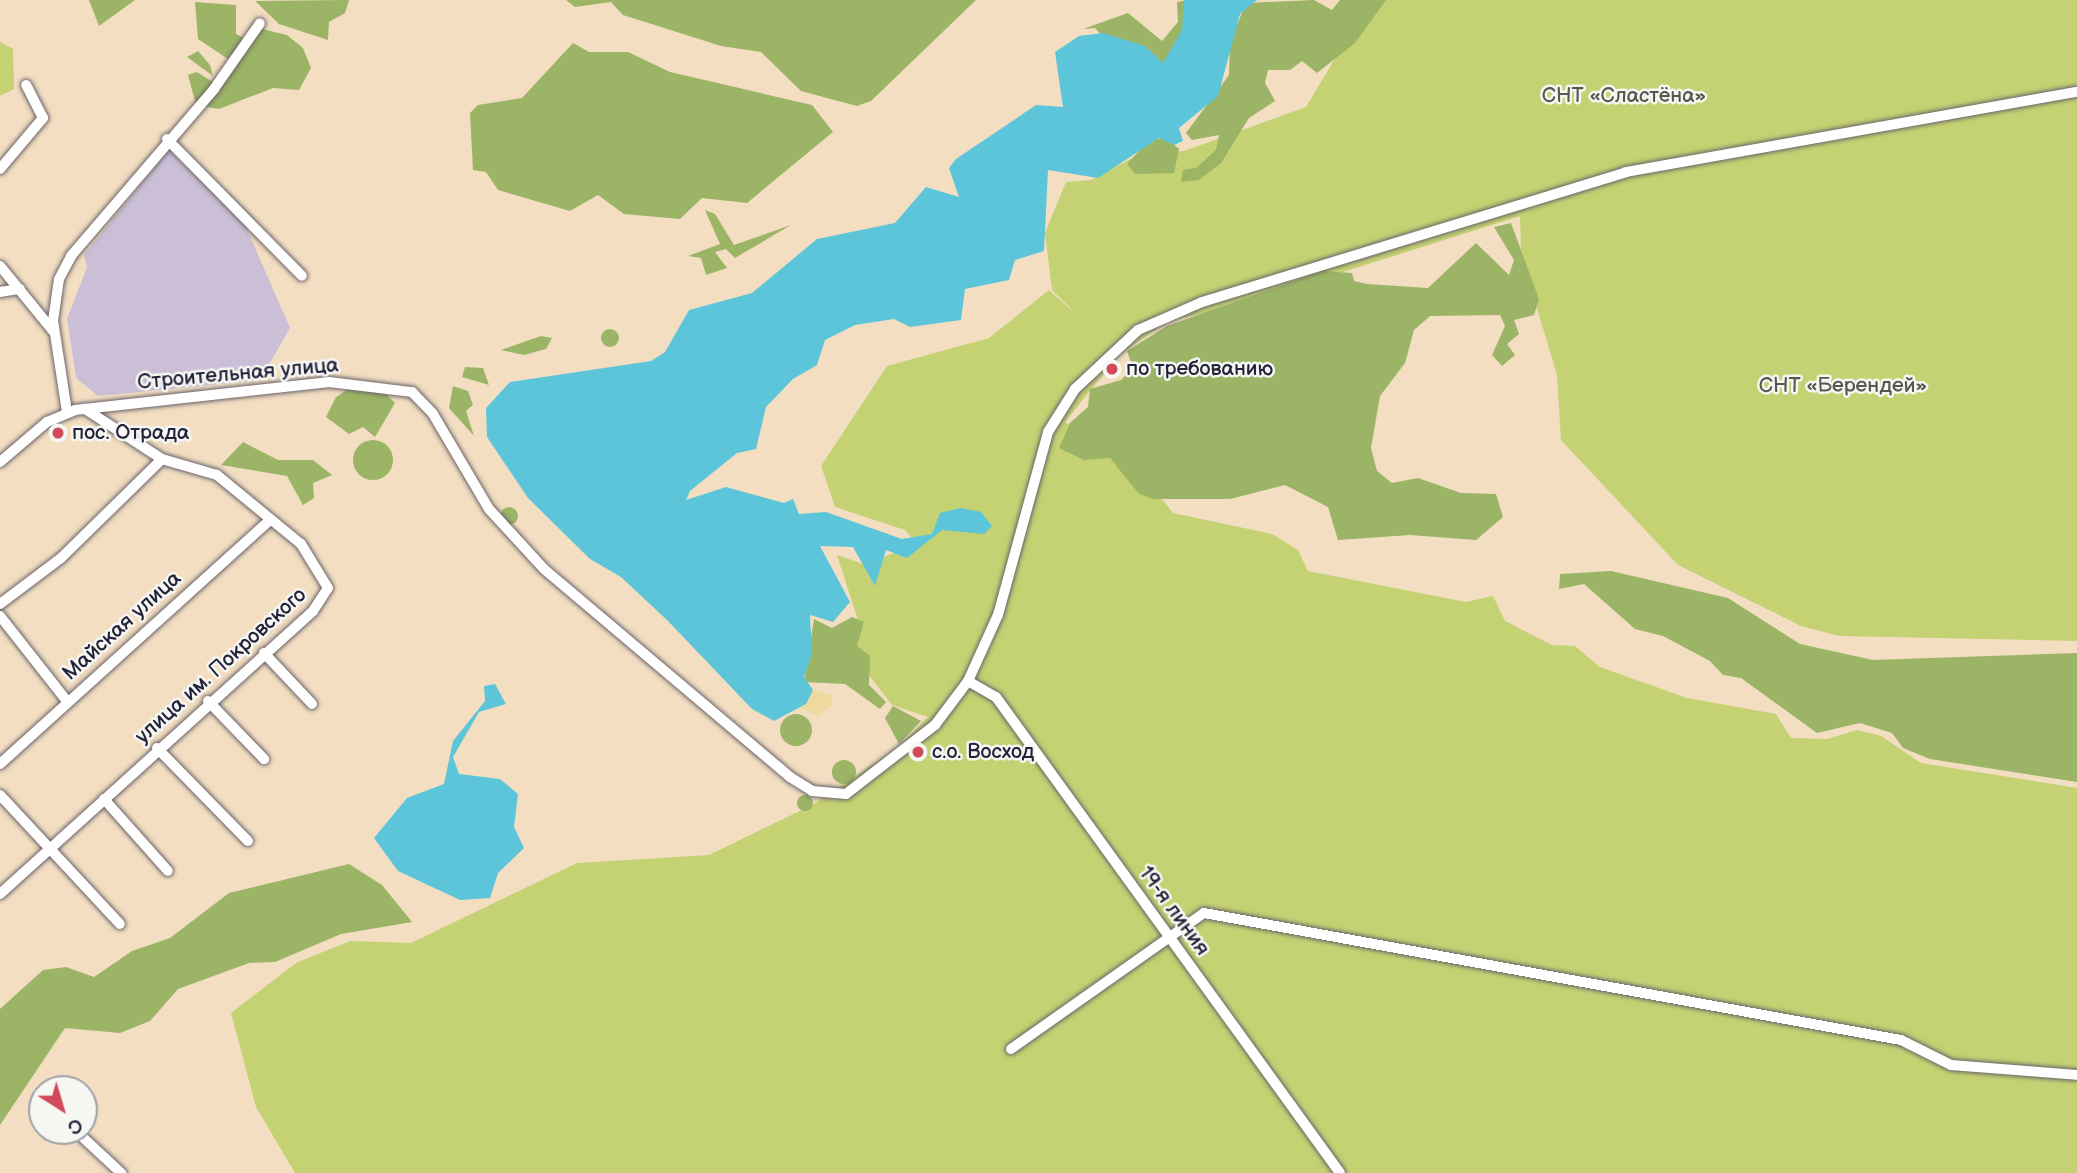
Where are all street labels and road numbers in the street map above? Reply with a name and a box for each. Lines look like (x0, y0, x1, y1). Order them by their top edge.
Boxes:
street label: Строительная улица (136, 353, 340, 395)
street label: Майская улица (57, 566, 187, 686)
street label: улица им. Покровского (130, 583, 312, 749)
street label: 19-я линия (1133, 861, 1215, 961)

